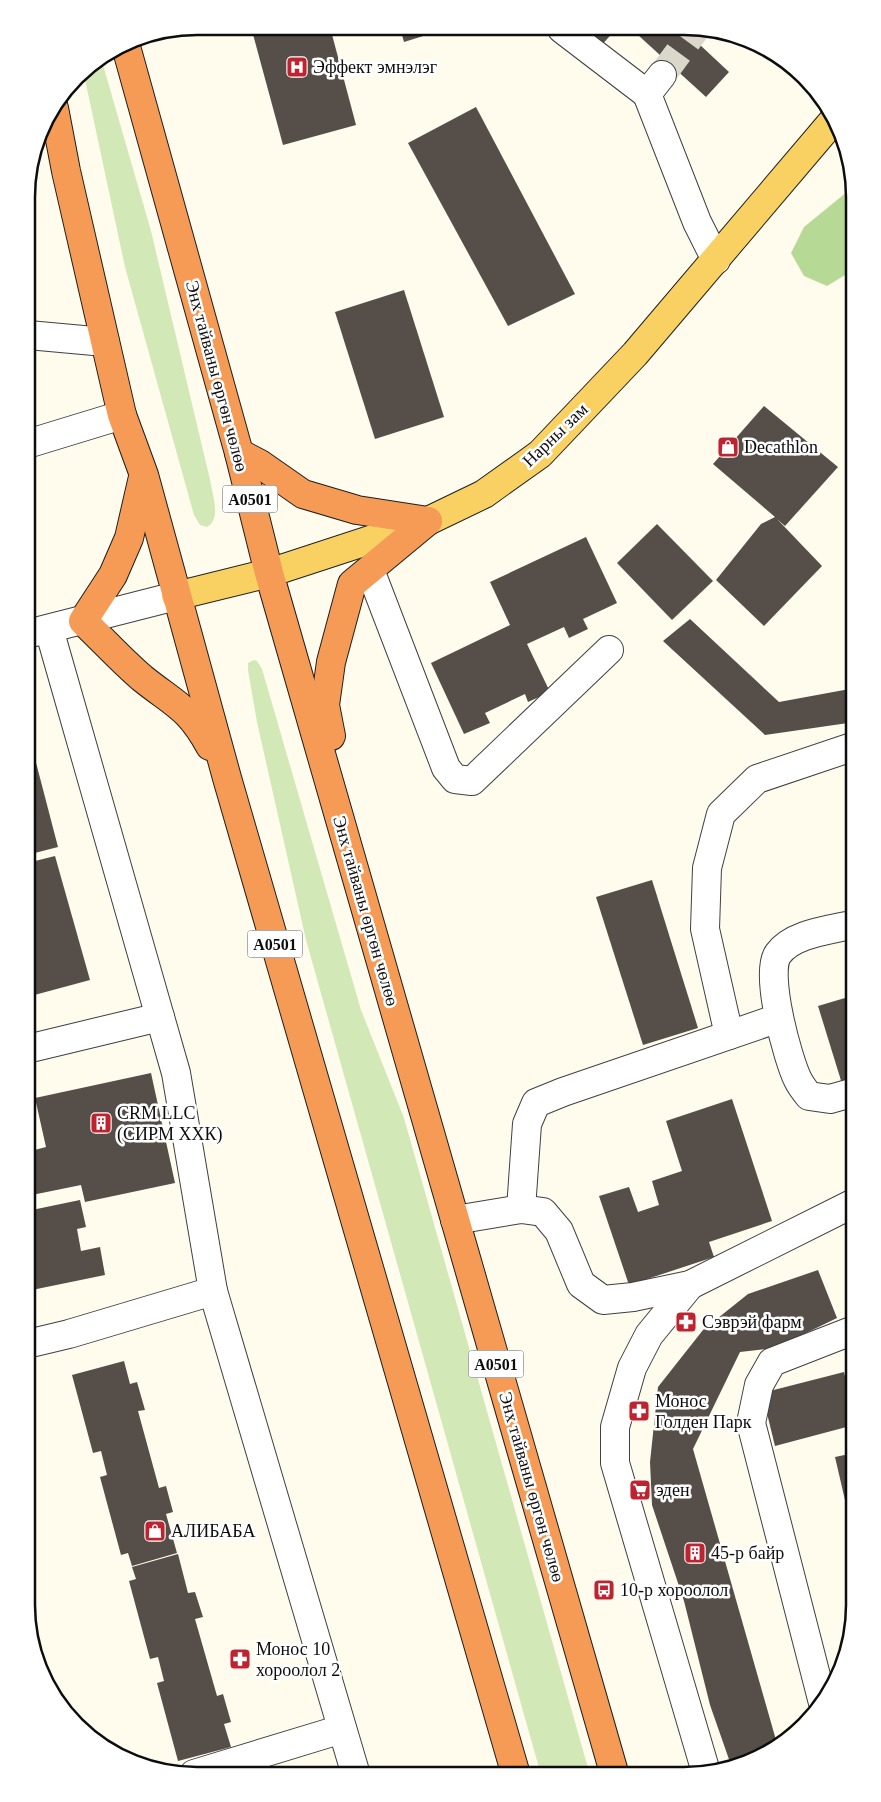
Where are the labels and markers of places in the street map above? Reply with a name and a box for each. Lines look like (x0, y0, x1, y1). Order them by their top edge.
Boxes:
hospital icon: Эффект эмнэлэг (285, 55, 309, 79)
place label: Эффект эмнэлэг (313, 57, 437, 77)
shop icon: Decathlon (716, 435, 740, 459)
place label: Decathlon (744, 437, 818, 457)
place label: CRM LLC (СИРМ ХХК) (117, 1103, 223, 1145)
building icon: CRM LLC (СИРМ ХХК) (89, 1111, 113, 1135)
pharmacy icon: Сэврэй фарм (674, 1310, 698, 1334)
place label: Сэврэй фарм (702, 1312, 802, 1332)
place label: Монос Голден Парк (655, 1391, 752, 1432)
pharmacy icon: Монос Голден Парк (627, 1399, 651, 1423)
supermarket icon: эден (628, 1478, 652, 1502)
place label: эден (656, 1480, 690, 1500)
shop icon: АЛИБАБА (143, 1519, 167, 1543)
place label: АЛИБАБА (171, 1521, 255, 1541)
building icon: 45-р байр (683, 1541, 707, 1565)
place label: 45-р байр (711, 1543, 784, 1563)
bus stop icon: 10-р хороолол (592, 1578, 616, 1602)
place label: 10-р хороолол (620, 1580, 728, 1600)
place label: Монос 10 хороолол 2 (256, 1639, 340, 1680)
pharmacy icon: Монос 10 хороолол 2 (228, 1647, 252, 1671)

